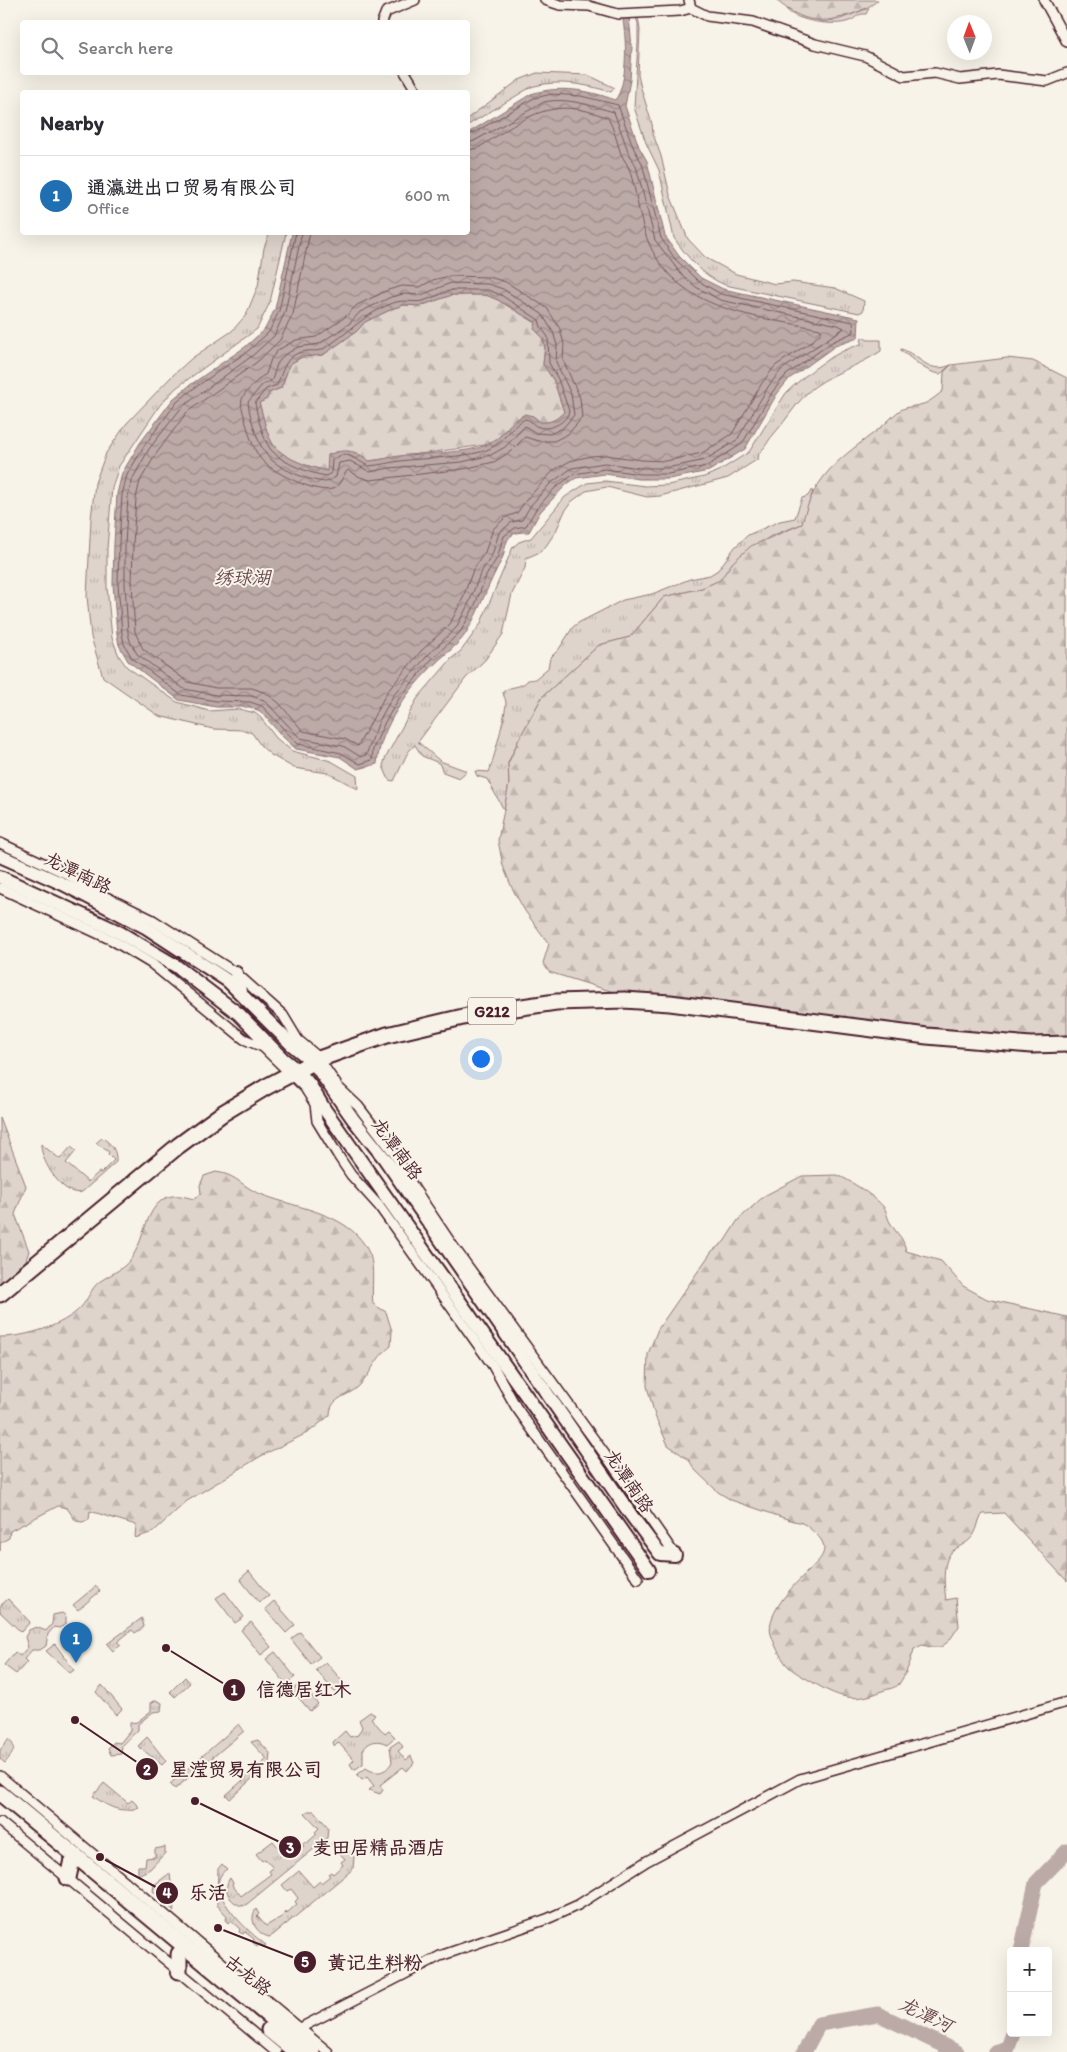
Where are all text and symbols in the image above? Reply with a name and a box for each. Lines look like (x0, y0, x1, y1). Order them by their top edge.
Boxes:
north arrow (947, 15, 992, 60)
search box (20, 20, 470, 75)
icon: search (38, 34, 66, 62)
text: Search here (78, 36, 173, 59)
text: Nearby (40, 110, 104, 135)
text: 通瀛进出口贸易有限公司 (87, 176, 296, 199)
text: 1 (52, 186, 60, 205)
text: 600 m (405, 186, 450, 205)
text: Office (87, 199, 129, 218)
water label: 绣球湖 (213, 566, 272, 589)
street label: 龙潭南路 (41, 847, 115, 899)
road number: G212 (468, 998, 516, 1024)
your location (468, 1046, 494, 1072)
street label: 龙潭南路 (367, 1113, 427, 1185)
street label: 龙潭南路 (600, 1445, 658, 1517)
pin: 1 (60, 1622, 92, 1663)
callout: 信德居红木 (222, 1673, 362, 1707)
text: 信德居红木 (256, 1678, 352, 1701)
text: 1 (231, 1681, 238, 1699)
callout: 星滢贸易有限公司 (135, 1752, 332, 1786)
text: 星滢贸易有限公司 (170, 1758, 322, 1781)
text: 2 (143, 1761, 151, 1779)
callout: 麦田居精品酒店 (278, 1830, 456, 1864)
text: 麦田居精品酒店 (312, 1836, 446, 1859)
text: 3 (286, 1839, 294, 1857)
callout: 乐活 (154, 1876, 237, 1910)
text: 乐活 (189, 1881, 227, 1904)
text: 4 (162, 1884, 172, 1902)
callout: 黄记生料粉 (292, 1945, 432, 1979)
map controls (1007, 1947, 1052, 2037)
button: + (1007, 1947, 1052, 1992)
street label: 古龙路 (220, 1949, 276, 2001)
text: 黄记生料粉 (327, 1951, 423, 1974)
text: 5 (301, 1953, 309, 1971)
water label: 龙潭河 (895, 1992, 959, 2039)
button: − (1007, 1992, 1052, 2037)

